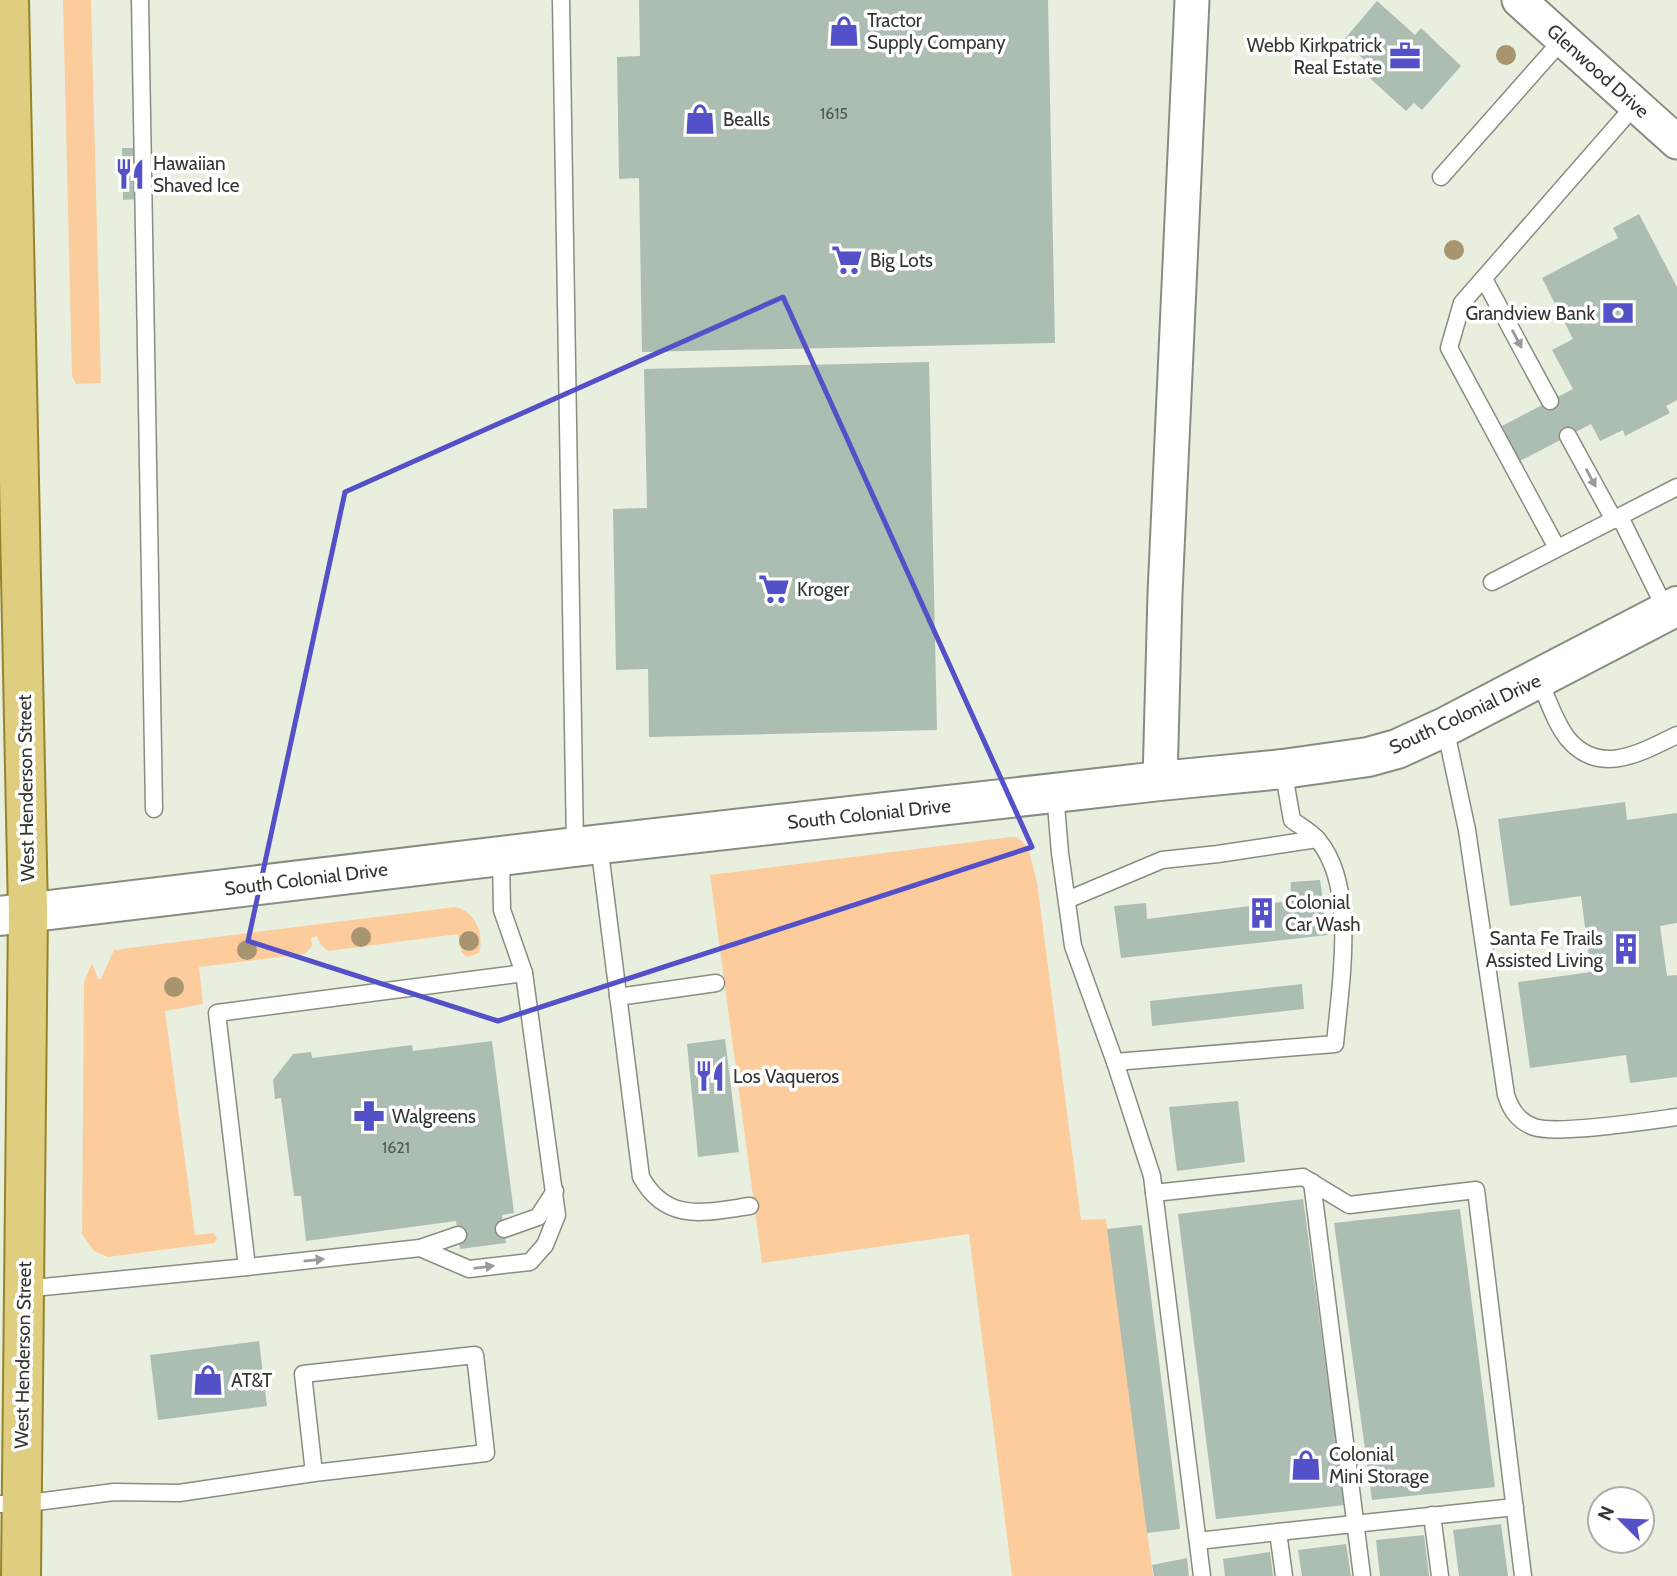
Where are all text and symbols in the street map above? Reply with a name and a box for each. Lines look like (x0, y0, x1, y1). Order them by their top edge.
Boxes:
place label: Tractor Supply Company (867, 9, 1006, 54)
shop icon: Tractor Supply Company (827, 14, 861, 48)
street label: Glenwood Drive (1542, 19, 1654, 123)
place label: Webb Kirkpatrick Real Estate (1247, 34, 1382, 79)
office icon: Webb Kirkpatrick Real Estate (1388, 39, 1422, 73)
shop icon: Bealls (683, 102, 717, 136)
house number: 1615 (820, 104, 848, 123)
place label: Bealls (723, 108, 770, 131)
place label: Hawaiian Shaved Ice (153, 152, 240, 197)
restaurant icon: Hawaiian Shaved Ice (113, 157, 147, 191)
supermarket icon: Big Lots (830, 243, 864, 277)
place label: Big Lots (870, 249, 933, 272)
bank icon: Grandview Bank (1601, 296, 1635, 330)
place label: Grandview Bank (1465, 302, 1595, 325)
one-way arrow (1511, 329, 1522, 349)
one-way arrow (1586, 468, 1597, 488)
supermarket icon: Kroger (757, 572, 791, 606)
place label: Kroger (797, 578, 849, 601)
street label: South Colonial Drive (1386, 669, 1545, 759)
street label: West Henderson Street (13, 694, 39, 882)
street label: South Colonial Drive (786, 794, 952, 834)
street label: South Colonial Drive (223, 858, 389, 900)
place label: Colonial Car Wash (1285, 891, 1361, 936)
building icon: Colonial Car Wash (1245, 896, 1279, 930)
place label: Santa Fe Trails Assisted Living (1486, 927, 1604, 972)
building icon: Santa Fe Trails Assisted Living (1609, 932, 1643, 966)
restaurant icon: Los Vaqueros (693, 1059, 727, 1093)
place label: Los Vaqueros (733, 1065, 839, 1088)
pharmacy icon: Walgreens (352, 1099, 386, 1133)
place label: Walgreens (392, 1105, 476, 1128)
house number: 1621 (382, 1138, 410, 1157)
one-way arrow (304, 1254, 326, 1265)
street label: West Henderson Street (10, 1261, 36, 1449)
one-way arrow (473, 1262, 495, 1273)
shop icon: AT&T (191, 1363, 225, 1397)
place label: AT&T (231, 1369, 272, 1392)
place label: Colonial Mini Storage (1329, 1443, 1429, 1488)
shop icon: Colonial Mini Storage (1289, 1448, 1323, 1482)
north arrow (1586, 1485, 1656, 1555)
text: N (1593, 1502, 1619, 1524)

